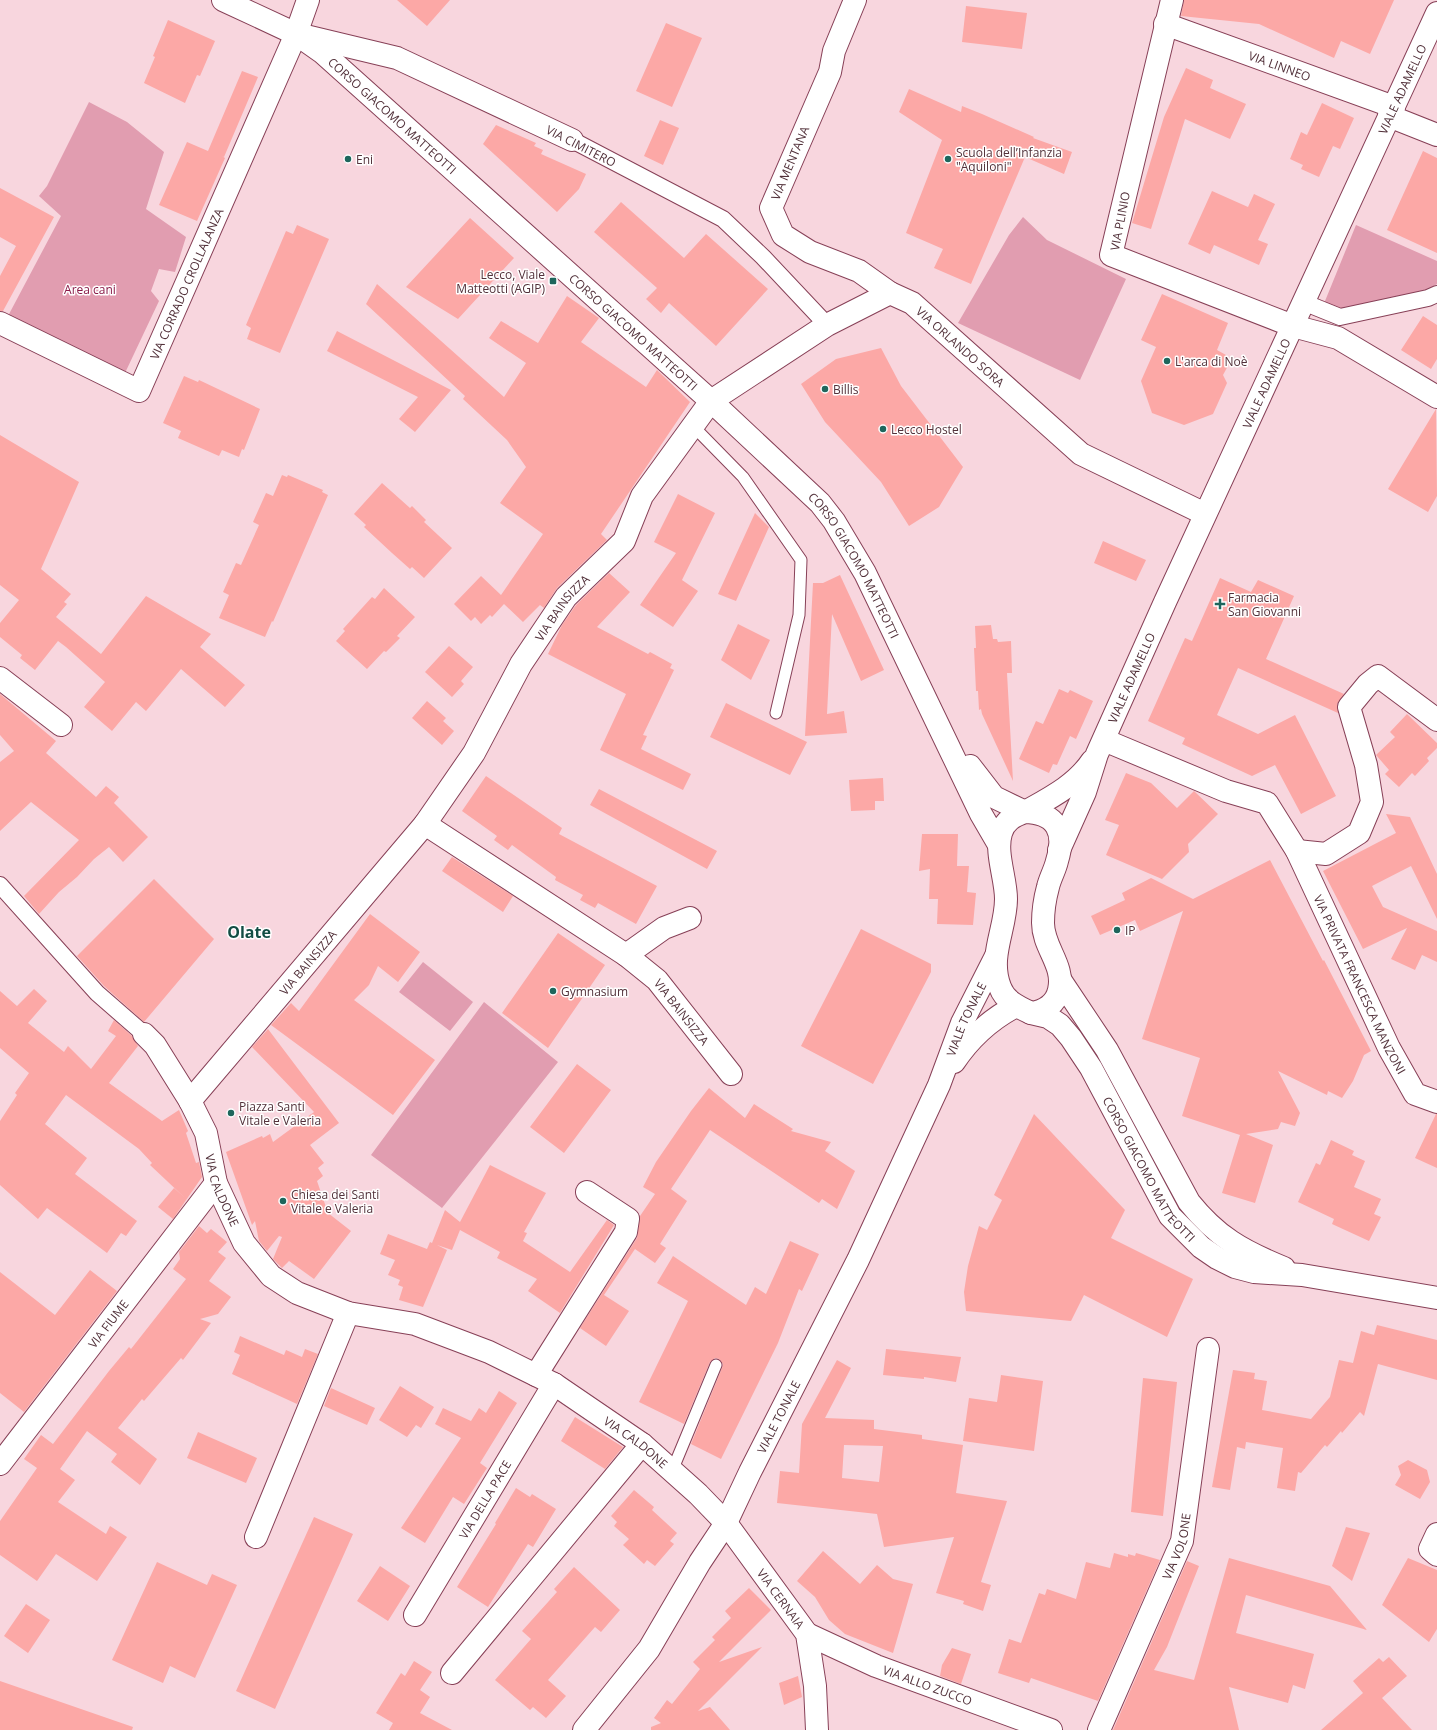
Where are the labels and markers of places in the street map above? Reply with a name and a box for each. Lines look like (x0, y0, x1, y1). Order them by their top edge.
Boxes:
place label: Scuola dell’Infanzia "Aquiloni" (956, 144, 1062, 175)
place label: Eni (356, 151, 373, 168)
marker: Eni (343, 154, 353, 164)
marker: Scuola dell’Infanzia "Aquiloni" (943, 154, 953, 164)
place label: Lecco, Viale Matteotti (AGIP) (456, 266, 545, 297)
marker: Lecco, Viale Matteotti (AGIP) (548, 276, 558, 286)
place label: L'arca di Noè (1175, 353, 1248, 370)
marker: L'arca di Noè (1162, 356, 1172, 366)
place label: Billis (833, 381, 859, 398)
marker: Billis (820, 384, 830, 394)
place label: Lecco Hostel (891, 421, 962, 438)
marker: Lecco Hostel (878, 424, 888, 434)
place label: Farmacia San Giovanni (1228, 589, 1301, 620)
marker: Farmacia San Giovanni (1215, 599, 1225, 609)
place label: IP (1125, 922, 1136, 939)
marker: IP (1112, 925, 1122, 935)
place label: Gymnasium (561, 983, 628, 1000)
marker: Gymnasium (548, 986, 558, 996)
place label: Piazza Santi Vitale e Valeria (239, 1098, 321, 1129)
marker: Piazza Santi Vitale e Valeria (226, 1108, 236, 1118)
place label: Chiesa dei Santi Vitale e Valeria (291, 1186, 379, 1217)
marker: Chiesa dei Santi Vitale e Valeria (278, 1196, 288, 1206)

